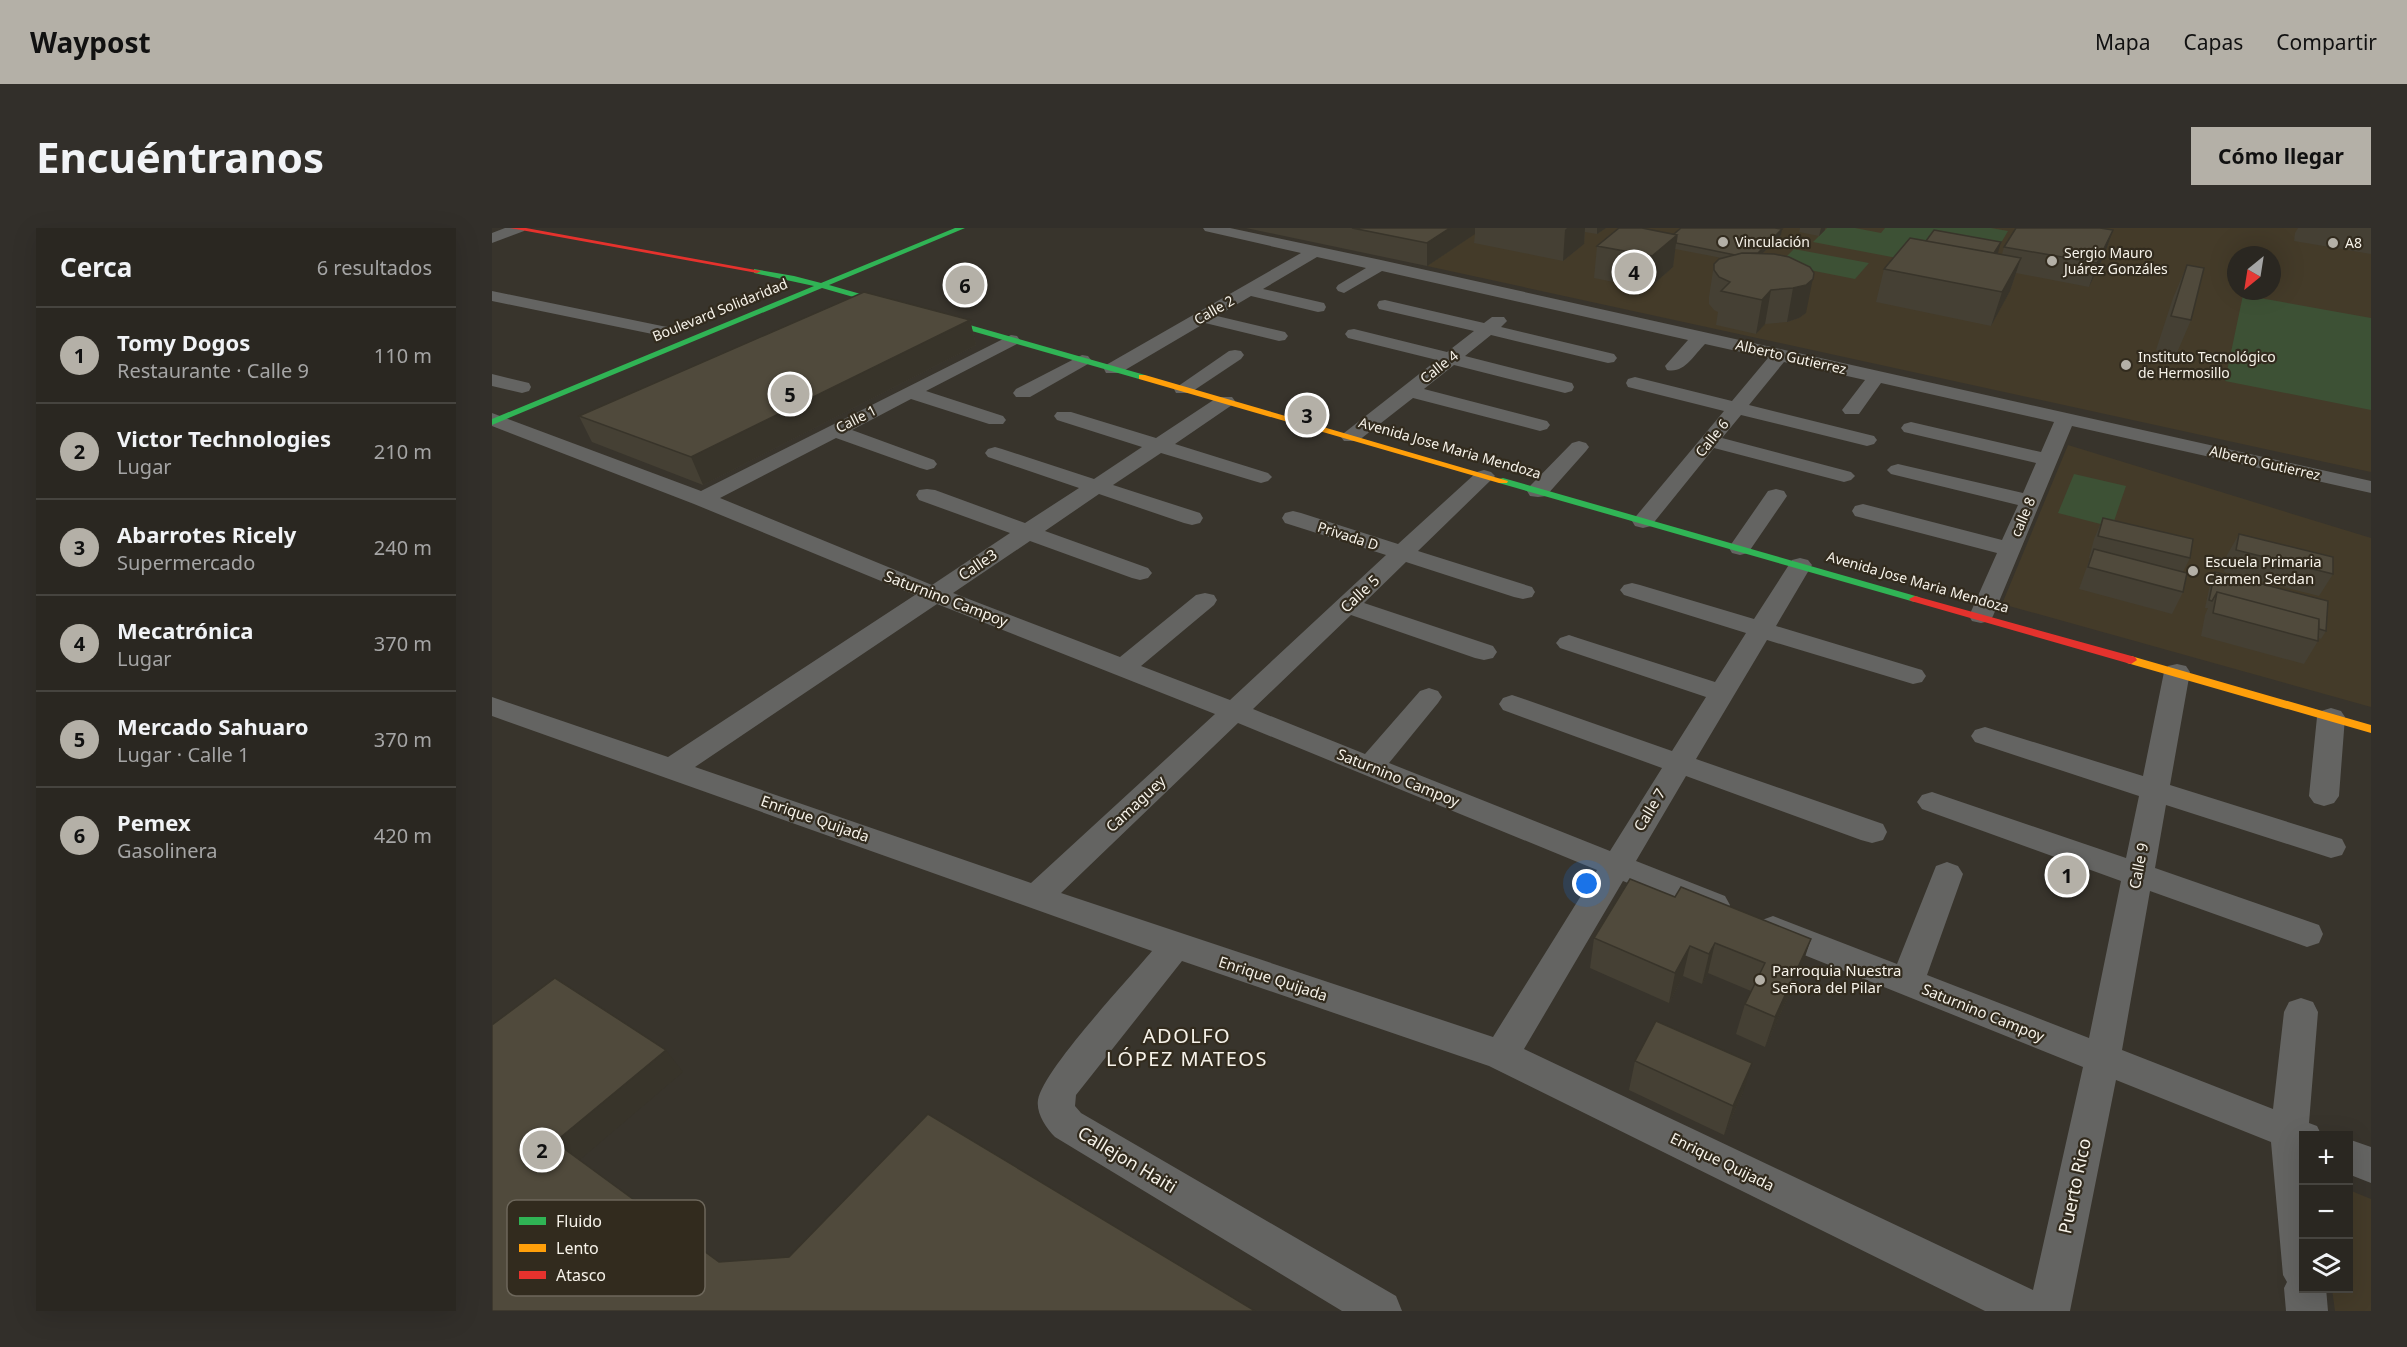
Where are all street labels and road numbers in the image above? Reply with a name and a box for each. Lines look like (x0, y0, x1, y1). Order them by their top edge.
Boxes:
street label: Boulevard Solidaridad (649, 274, 790, 345)
street label: Calle 2 (1190, 290, 1237, 329)
street label: Alberto Gutierrez (1734, 335, 1849, 379)
street label: Calle 4 (1416, 346, 1462, 387)
street label: Calle 1 (832, 400, 879, 437)
street label: Avenida Jose Maria Mendoza (1357, 412, 1544, 483)
street label: Calle 6 (1691, 415, 1733, 461)
street label: Alberto Gutierrez (2208, 441, 2323, 485)
street label: calle 8 (2006, 494, 2039, 540)
street label: Privada D (1315, 517, 1381, 554)
street label: Calle3 (954, 544, 1001, 584)
street label: Avenida Jose Maria Mendoza (1825, 546, 2012, 617)
street label: Saturnino Campoy (882, 565, 1011, 631)
street label: Calle 5 (1335, 570, 1383, 616)
street label: Saturnino Campoy (1334, 743, 1463, 811)
street label: Camaguey (1101, 770, 1170, 836)
street label: Calle 7 (1629, 784, 1670, 835)
street label: Enrique Quijada (759, 790, 872, 846)
street label: Calle 9 (2124, 841, 2152, 891)
street label: Enrique Quijada (1216, 951, 1330, 1005)
street label: Saturnino Campoy (1919, 978, 2048, 1046)
street label: Callejon Haiti (1074, 1120, 1181, 1198)
street label: Enrique Quijada (1667, 1127, 1778, 1195)
street label: Puerto Rico (2052, 1136, 2096, 1236)

